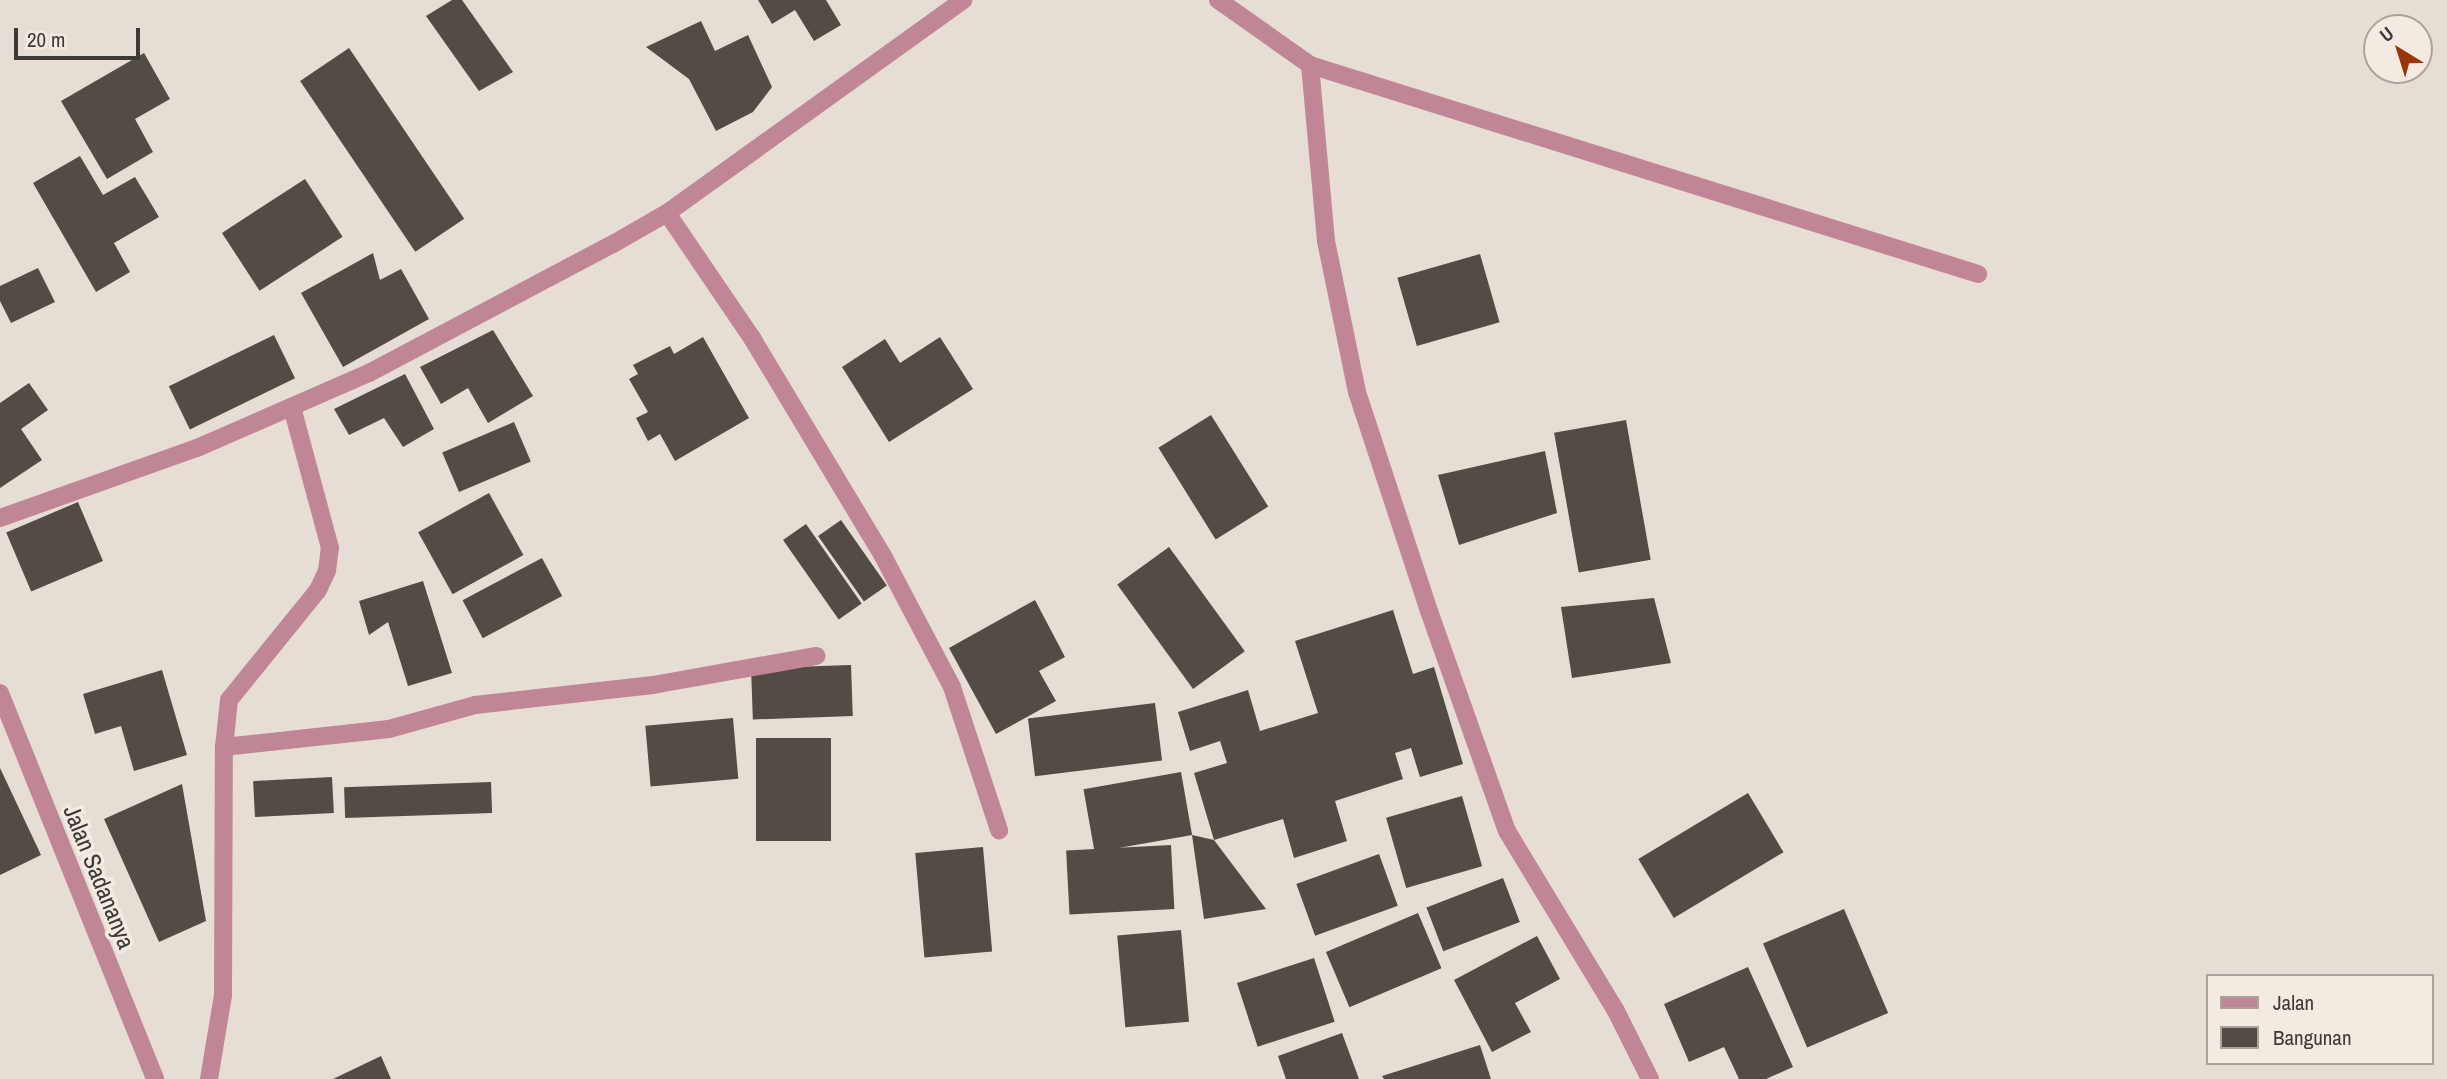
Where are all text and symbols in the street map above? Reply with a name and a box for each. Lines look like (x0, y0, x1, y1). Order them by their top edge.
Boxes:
scale bar (18, 14, 144, 58)
north arrow (2363, 14, 2433, 84)
text: U (2374, 20, 2399, 48)
text: 20 m (27, 25, 65, 54)
street label: Jalan Sadananya (57, 801, 141, 953)
legend (2206, 974, 2433, 1065)
text: Jalan (2273, 988, 2314, 1017)
text: Bangunan (2273, 1023, 2352, 1052)

